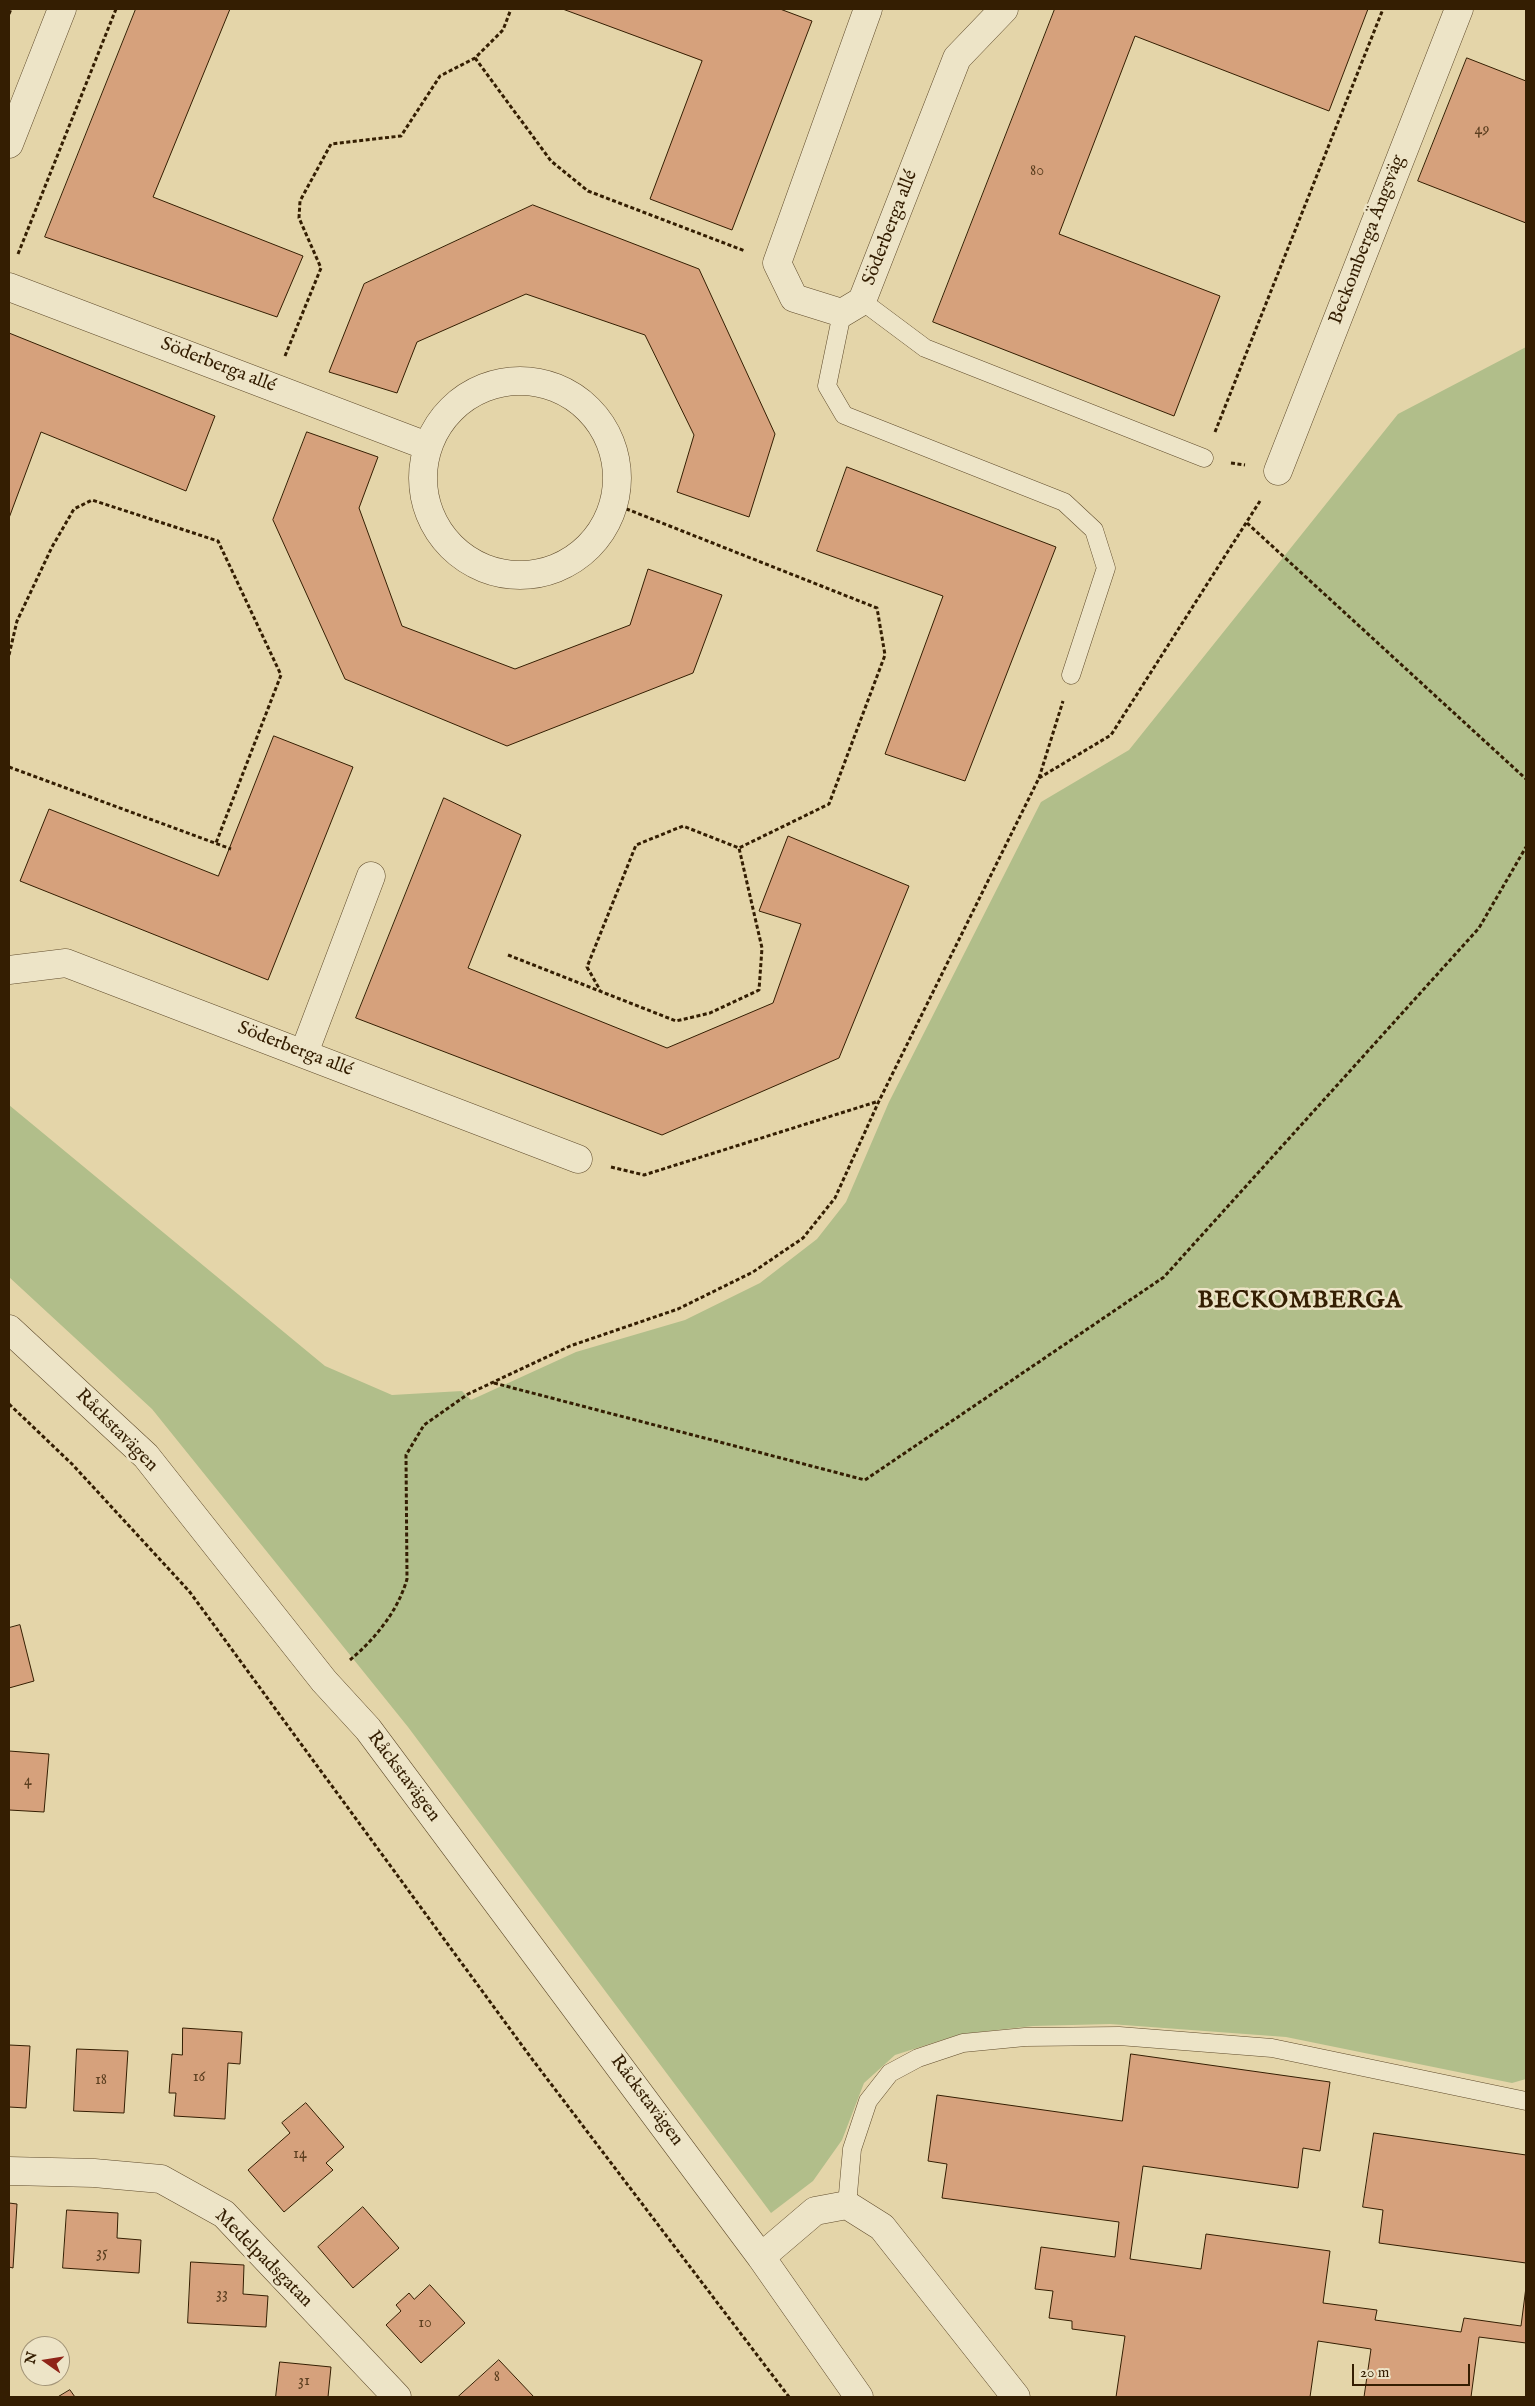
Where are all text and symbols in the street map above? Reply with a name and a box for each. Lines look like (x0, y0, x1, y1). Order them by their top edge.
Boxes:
house number: 49 (1475, 121, 1489, 141)
street label: Beckomberga Ängsväg (1325, 152, 1411, 328)
house number: 80 (1030, 162, 1044, 182)
street label: Söderberga allé (859, 167, 923, 289)
street label: Söderberga allé (157, 334, 279, 398)
street label: Söderberga allé (234, 1018, 356, 1082)
district label: BECKOMBERGA (1196, 1288, 1404, 1316)
street label: Råckstavägen (70, 1385, 162, 1477)
street label: Råckstavägen (361, 1727, 445, 1827)
house number: 4 (24, 1772, 32, 1792)
street label: Råckstavägen (604, 2051, 688, 2151)
house number: 16 (193, 2068, 205, 2088)
house number: 18 (95, 2071, 107, 2091)
house number: 14 (293, 2145, 307, 2165)
street label: Medelpadsgatan (209, 2205, 317, 2313)
house number: 35 (96, 2244, 108, 2264)
house number: 33 (216, 2285, 228, 2305)
house number: 10 (418, 2314, 432, 2334)
north arrow (20, 2336, 70, 2386)
text: N (21, 2350, 41, 2366)
scale bar (1355, 2354, 1472, 2386)
text: 20 m (1360, 2363, 1389, 2382)
house number: 8 (494, 2368, 500, 2388)
house number: 31 (298, 2372, 310, 2392)

